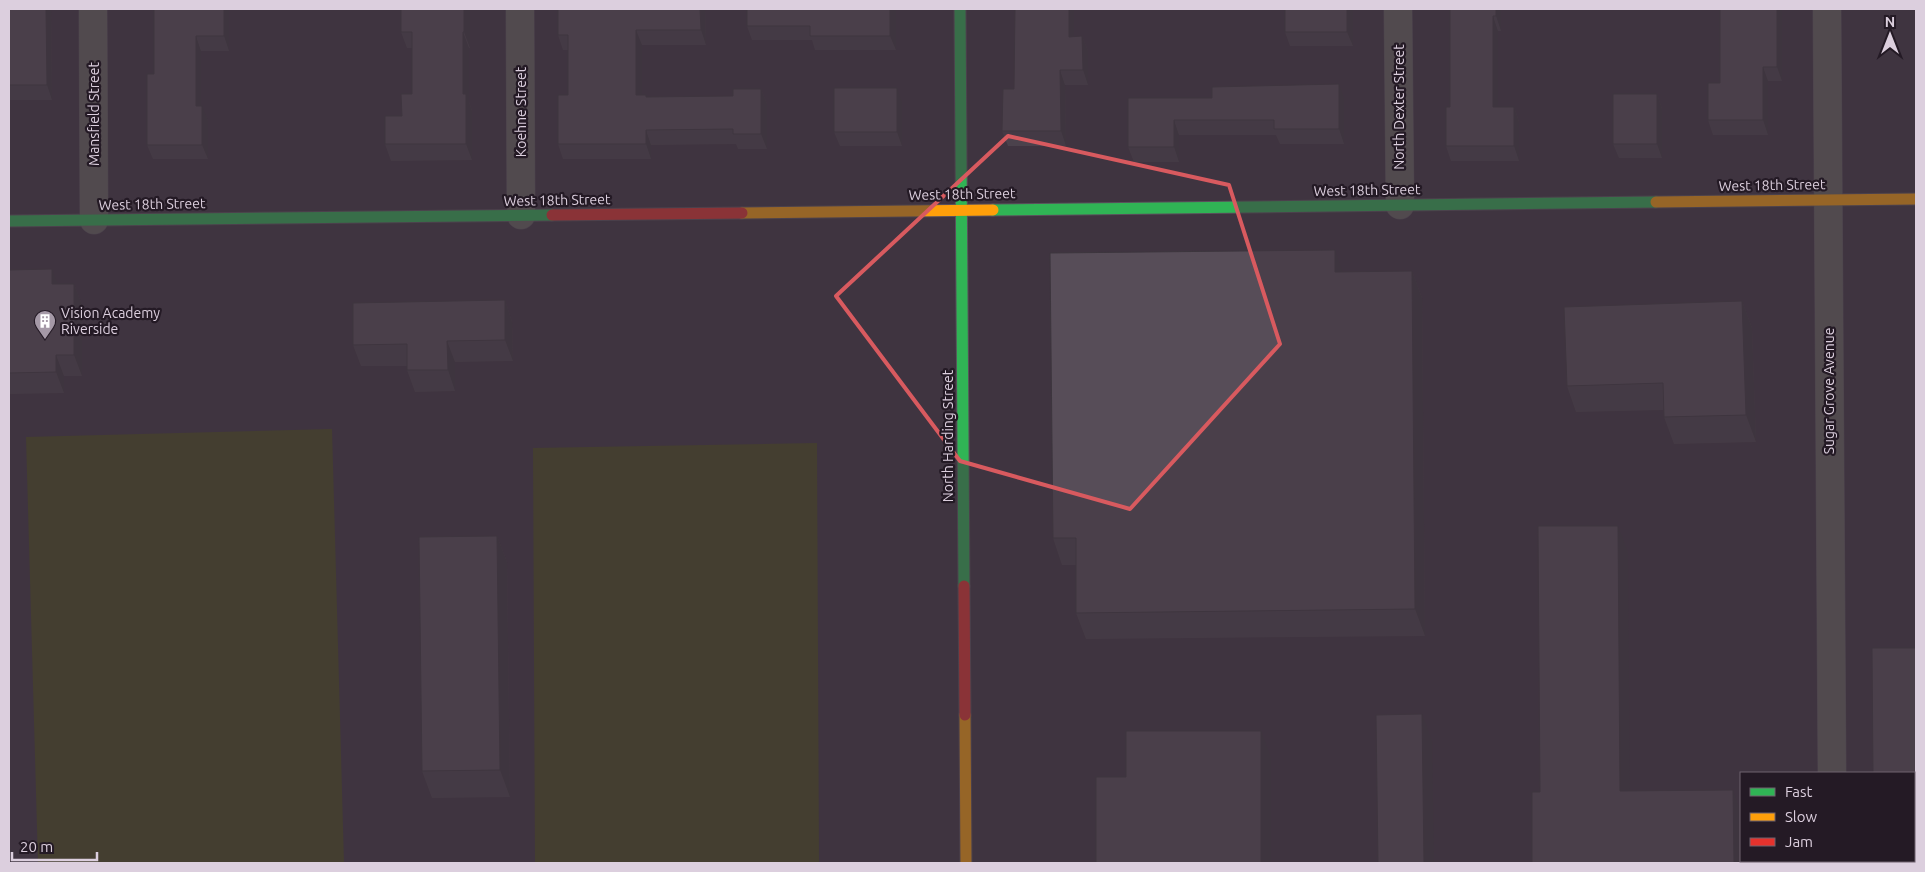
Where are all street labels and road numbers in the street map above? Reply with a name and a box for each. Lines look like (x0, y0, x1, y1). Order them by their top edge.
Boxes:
street label: North Dexter Street (1391, 44, 1407, 170)
street label: Mansfield Street (86, 61, 102, 166)
street label: Koehne Street (513, 66, 529, 157)
street label: West 18th Street (1718, 176, 1826, 194)
street label: West 18th Street (1313, 181, 1421, 199)
street label: West 18th Street (908, 185, 1016, 203)
street label: West 18th Street (503, 191, 611, 209)
street label: West 18th Street (98, 195, 206, 213)
street label: Sugar Grove Avenue (1821, 328, 1837, 454)
street label: North Harding Street (940, 369, 956, 502)

